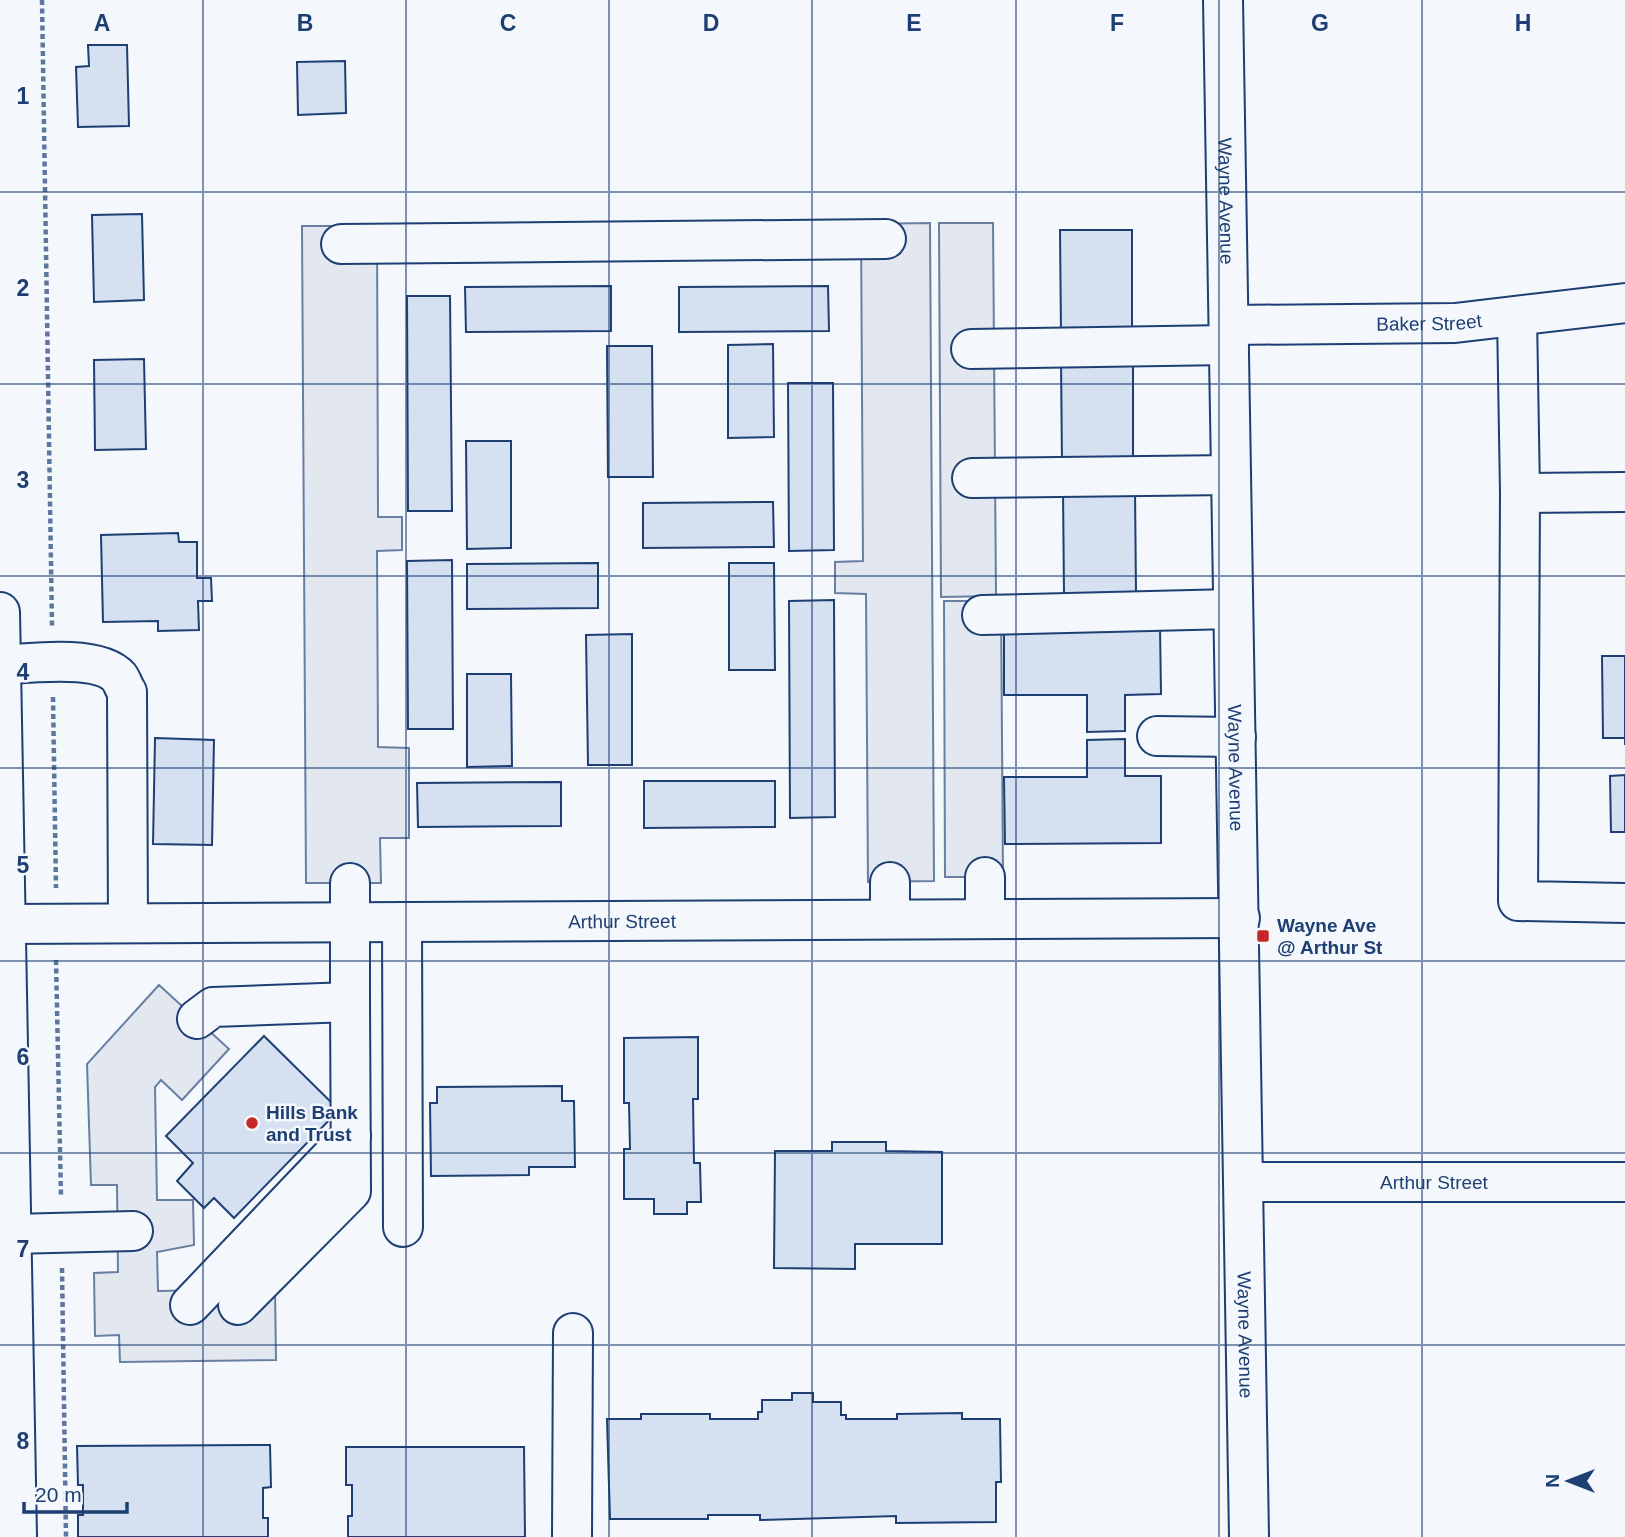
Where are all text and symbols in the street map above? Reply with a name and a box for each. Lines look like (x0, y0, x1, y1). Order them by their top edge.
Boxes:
text: A (94, 10, 110, 36)
text: B (297, 10, 313, 36)
text: C (500, 10, 516, 36)
text: D (703, 10, 719, 36)
text: E (906, 10, 922, 36)
text: F (1110, 10, 1124, 36)
text: G (1311, 10, 1329, 36)
text: H (1515, 10, 1531, 36)
text: 1 (17, 83, 30, 109)
street label: Wayne Avenue (1215, 137, 1238, 265)
text: 2 (17, 275, 29, 301)
street label: Baker Street (1376, 309, 1484, 334)
text: 3 (17, 467, 29, 493)
text: 4 (17, 659, 30, 685)
street label: Wayne Avenue (1224, 704, 1248, 831)
text: 5 (17, 852, 30, 878)
street label: Arthur Street (568, 910, 677, 932)
place label: Wayne Ave @ Arthur St (1277, 915, 1383, 958)
marker: Wayne Ave @ Arthur St (1255, 928, 1271, 944)
text: 6 (17, 1044, 29, 1070)
place label: Hills Bank and Trust (266, 1102, 358, 1145)
marker: Hills Bank and Trust (244, 1115, 260, 1131)
street label: Arthur Street (1380, 1172, 1489, 1193)
text: 7 (17, 1236, 29, 1262)
street label: Wayne Avenue (1234, 1271, 1257, 1398)
text: 8 (17, 1428, 30, 1454)
north arrow (1534, 1446, 1604, 1516)
scale bar (24, 1470, 128, 1514)
text: N (1542, 1474, 1563, 1488)
text: 20 m (35, 1483, 82, 1506)

